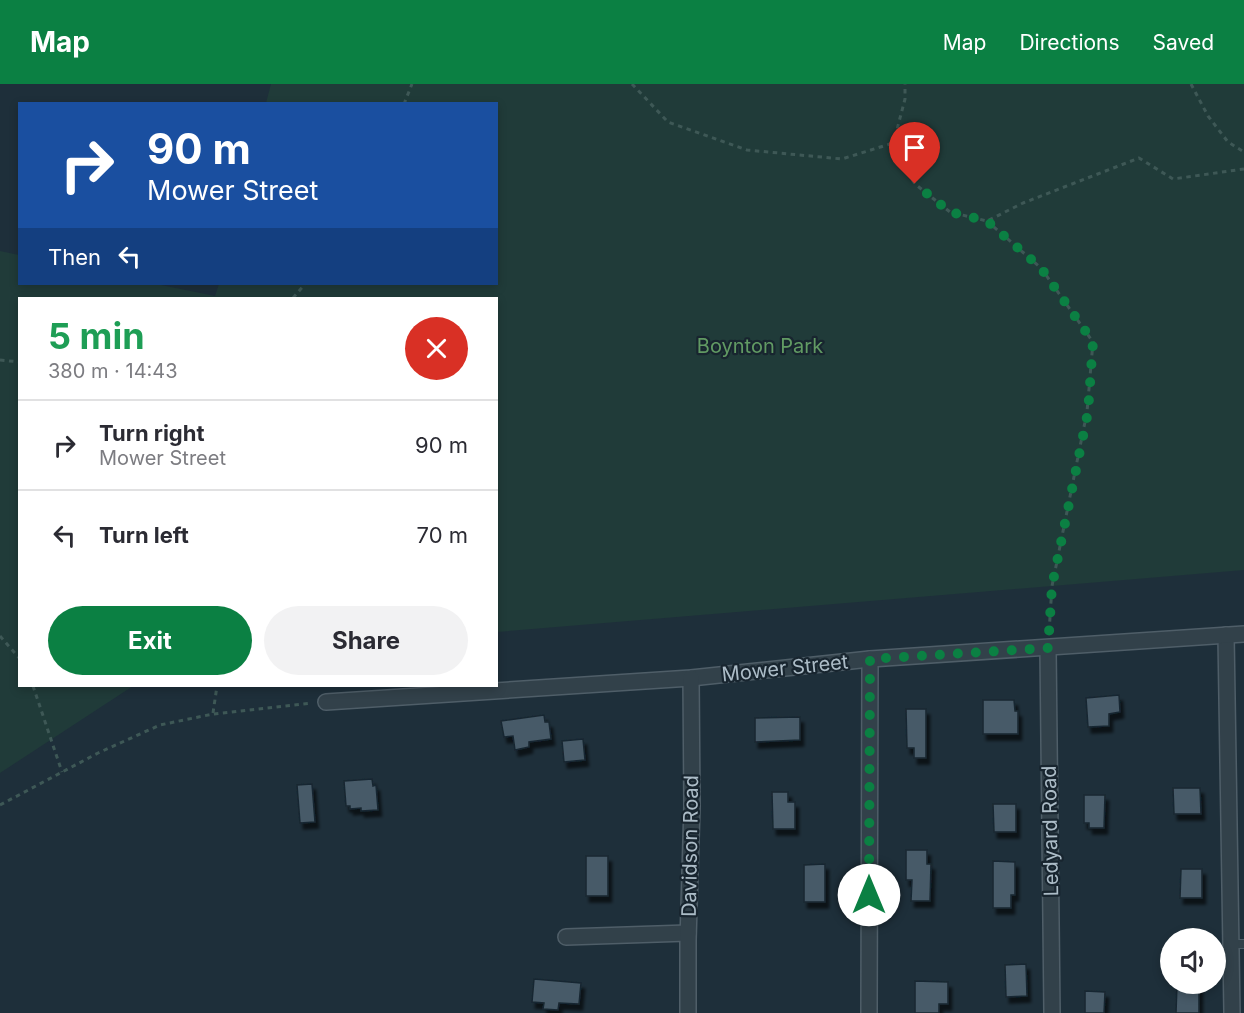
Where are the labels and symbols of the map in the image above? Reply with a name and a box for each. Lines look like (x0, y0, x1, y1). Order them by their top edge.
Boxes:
pin (889, 122, 940, 184)
park label: Boynton Park (697, 334, 823, 358)
street label: Mower Street (721, 649, 850, 687)
street label: Ledyard Road (1037, 765, 1063, 897)
street label: Davidson Road (677, 775, 703, 917)
position arrow (837, 863, 901, 927)

